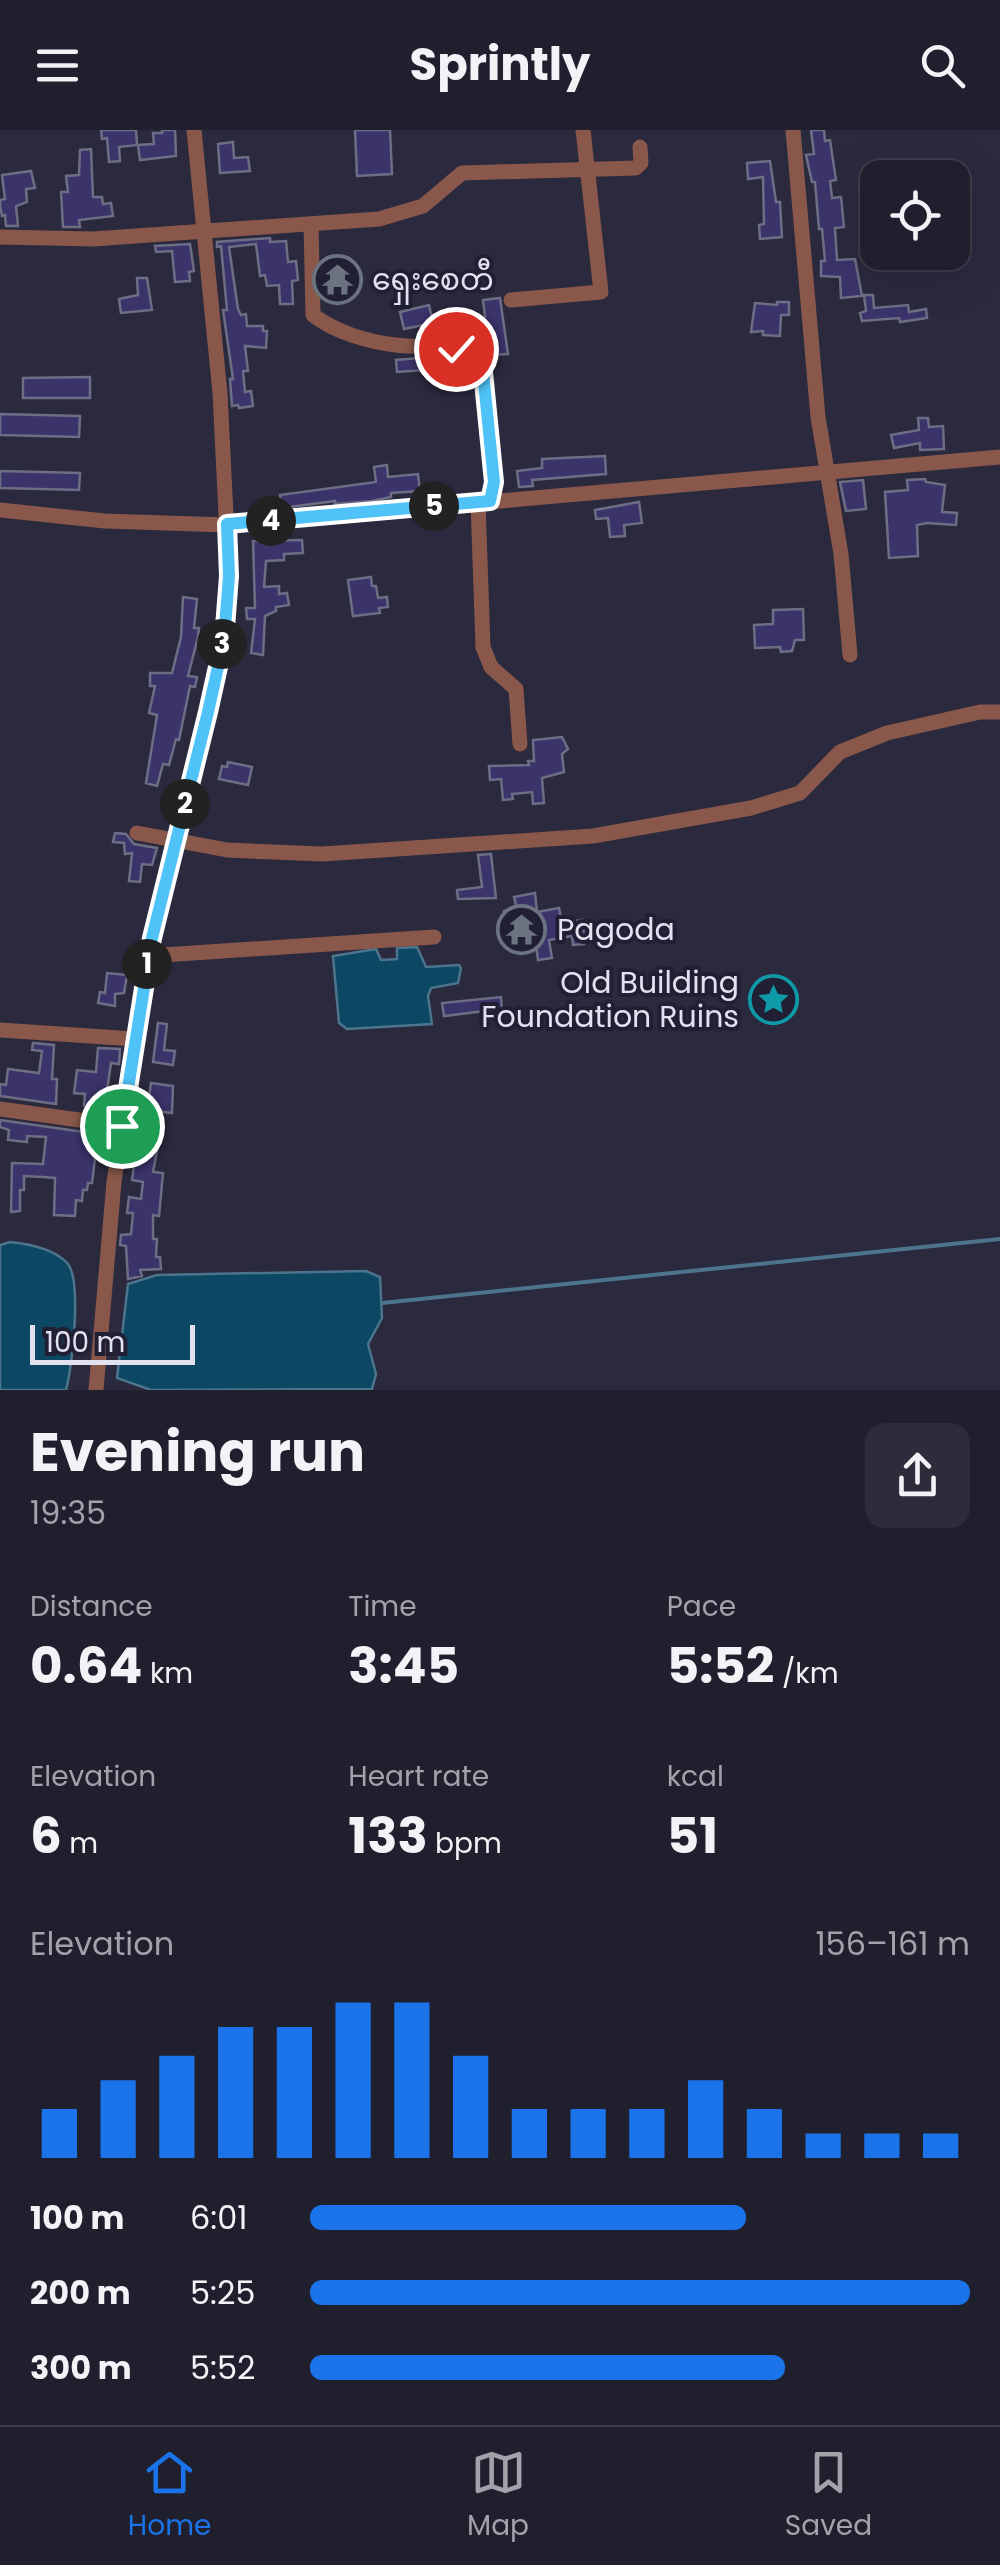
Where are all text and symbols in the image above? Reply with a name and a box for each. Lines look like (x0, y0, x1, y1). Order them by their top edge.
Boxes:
text: Sprintly (409, 33, 591, 96)
icon: menu (30, 38, 85, 93)
icon: search (915, 38, 970, 93)
map controls (860, 160, 970, 270)
button: locate (860, 160, 970, 270)
temple icon: ရှေးစေတီ (311, 253, 363, 305)
place label: ရှေးစေတီ (372, 258, 494, 305)
pin (414, 307, 499, 392)
icon: check (429, 322, 484, 377)
pin: 5 (409, 481, 459, 531)
text: 5 (425, 486, 443, 525)
pin: 4 (246, 496, 296, 546)
text: 4 (262, 501, 280, 540)
pin: 3 (197, 619, 247, 669)
text: 3 (214, 624, 230, 663)
pin: 2 (160, 779, 210, 829)
text: 2 (177, 784, 193, 823)
temple icon: Pagoda (496, 903, 548, 955)
place label: Pagoda (557, 908, 675, 951)
pin: 1 (122, 939, 172, 989)
text: 1 (142, 944, 152, 983)
place label: Old Building Foundation Ruins (481, 961, 739, 1038)
place icon: Old Building Foundation Ruins (748, 973, 800, 1025)
pin (80, 1084, 165, 1169)
icon: arrive (95, 1099, 150, 1154)
scale bar (30, 1320, 195, 1364)
text: 100 m (45, 1323, 125, 1362)
text: Evening run (30, 1413, 365, 1490)
button: share (865, 1423, 970, 1528)
text: 19:35 (30, 1490, 106, 1535)
text: Distance (30, 1587, 153, 1626)
text: Time (348, 1587, 417, 1626)
text: Pace (667, 1587, 736, 1626)
text: 0.64 (30, 1630, 142, 1701)
text: 3:45 (348, 1630, 459, 1701)
text: 5:52 (667, 1630, 774, 1701)
text: km (142, 1654, 193, 1693)
text: /km (774, 1654, 838, 1693)
text: Elevation (30, 1757, 156, 1796)
text: Heart rate (348, 1757, 489, 1796)
text: kcal (667, 1757, 724, 1796)
text: 6 (30, 1800, 62, 1871)
text: 133 (348, 1800, 428, 1871)
text: 51 (667, 1800, 718, 1871)
text: m (62, 1824, 98, 1863)
text: bpm (428, 1824, 502, 1863)
text: Elevation (30, 1921, 174, 1966)
text: 156–161 m (815, 1921, 970, 1966)
text: 100 m (30, 2195, 124, 2240)
text: 6:01 (190, 2195, 247, 2240)
text: 200 m (30, 2270, 131, 2315)
text: 5:25 (190, 2270, 255, 2315)
text: 300 m (30, 2345, 132, 2390)
text: 5:52 (190, 2345, 255, 2390)
tab: Home (128, 2445, 211, 2547)
tab: Map (467, 2445, 529, 2547)
tab: Saved (785, 2445, 872, 2547)

